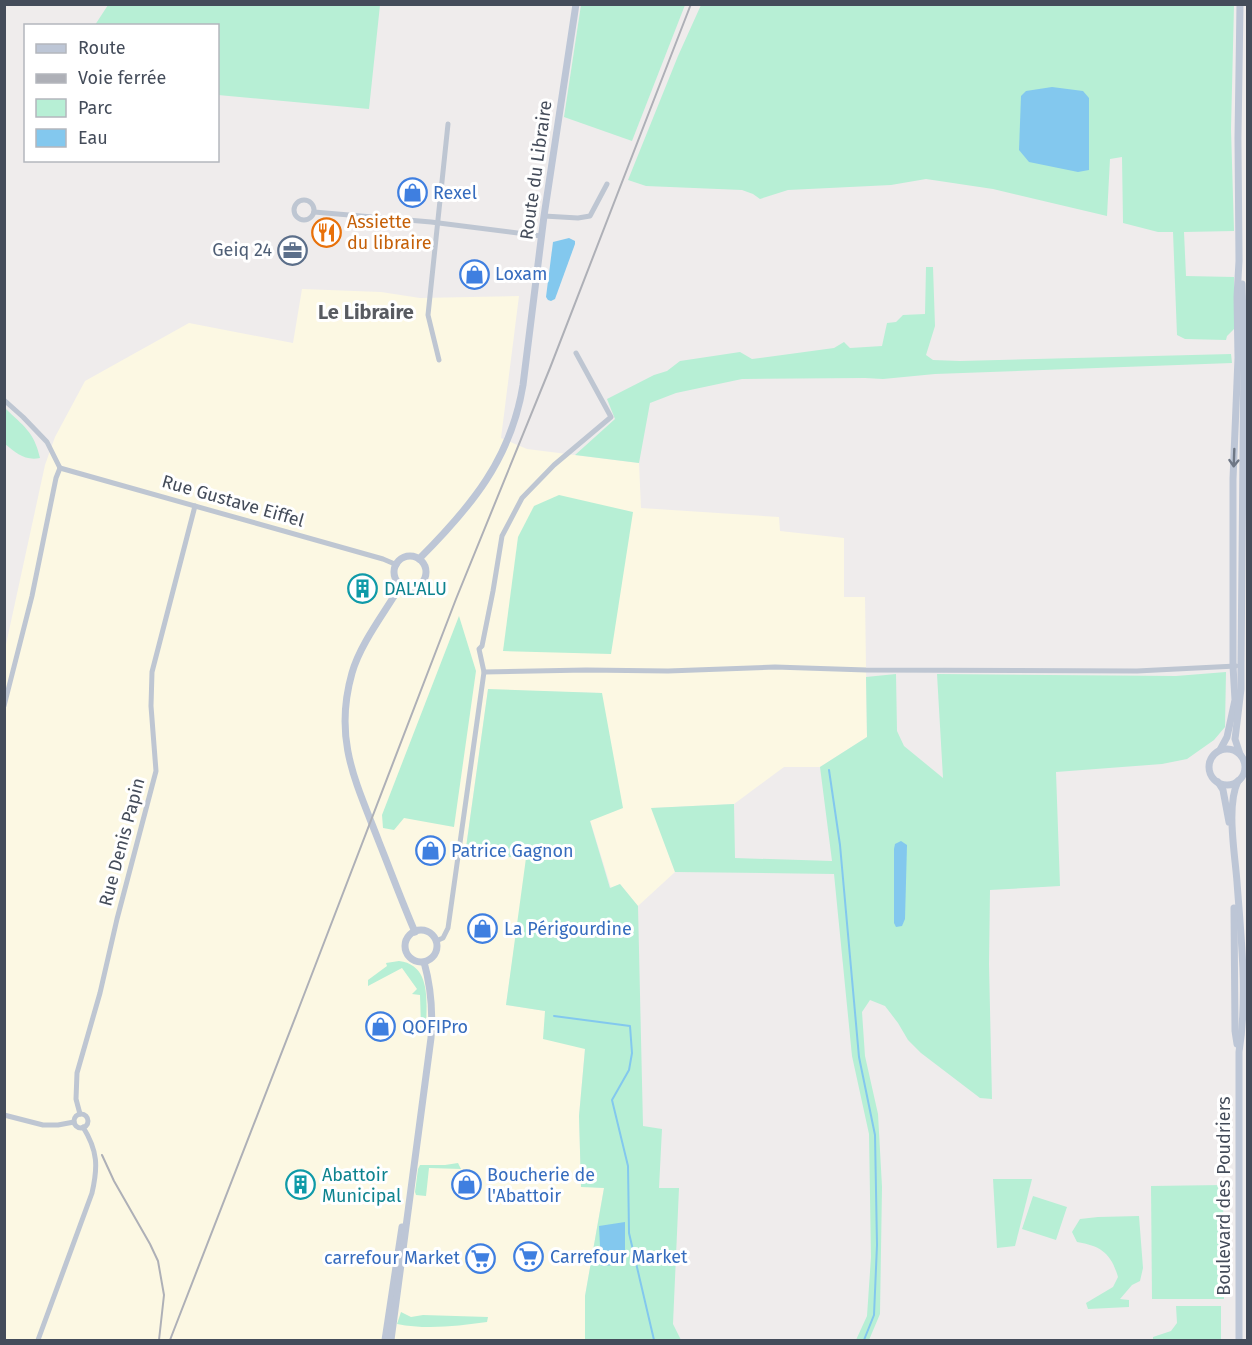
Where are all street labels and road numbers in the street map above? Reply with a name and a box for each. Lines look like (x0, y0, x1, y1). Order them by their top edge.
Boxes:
street label: Route du Libraire (515, 99, 557, 241)
street label: Rue Gustave Eiffel (159, 470, 307, 532)
street label: Rue Denis Papin (94, 776, 150, 908)
street label: Boulevard des Poudriers (1213, 1096, 1235, 1296)

